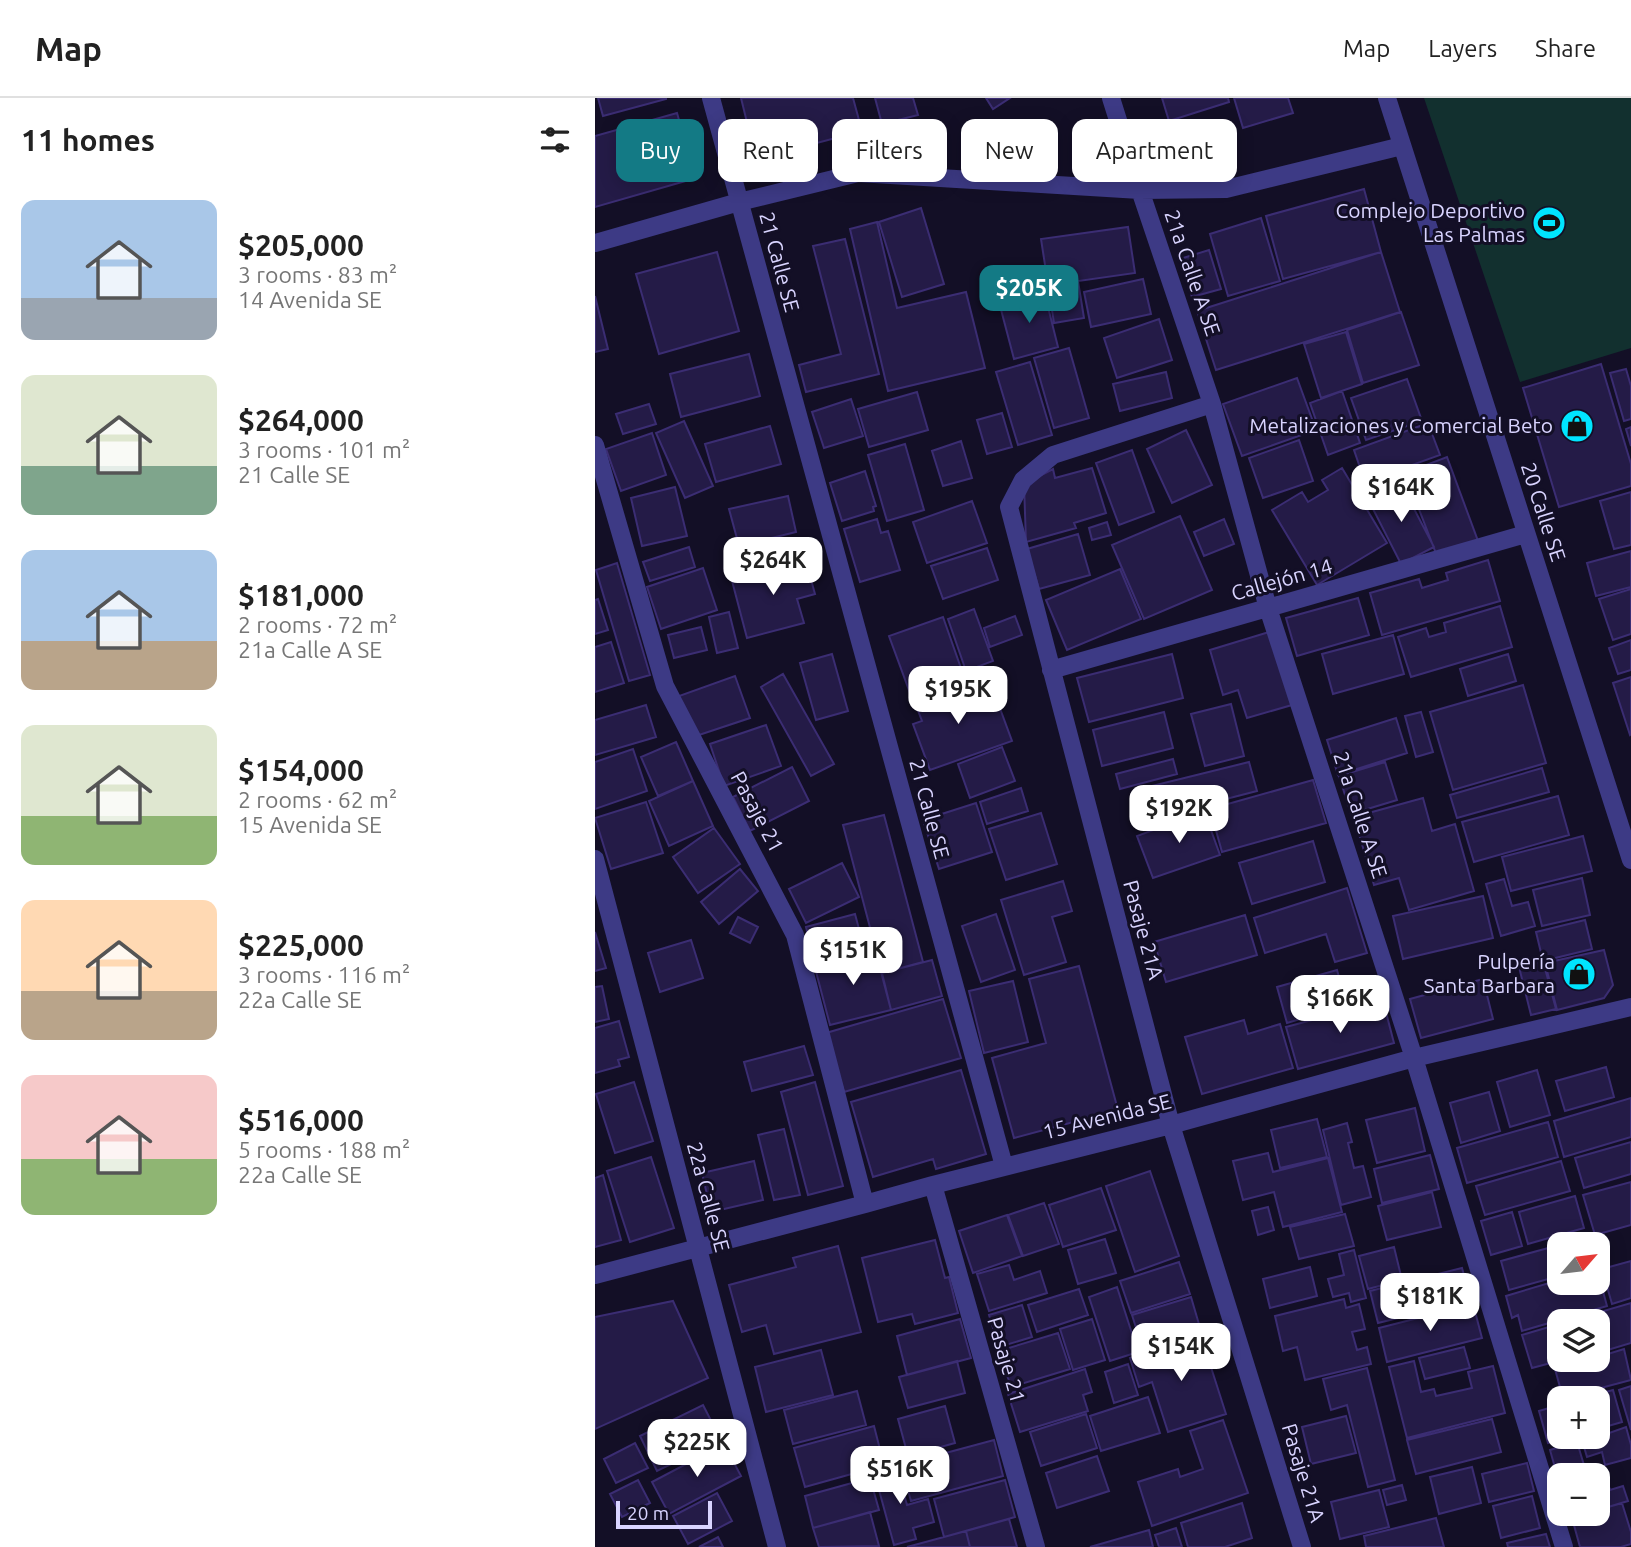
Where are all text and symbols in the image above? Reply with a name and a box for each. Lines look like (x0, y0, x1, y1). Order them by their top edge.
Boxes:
text: Map (35, 30, 102, 67)
text: Map (1343, 35, 1390, 62)
text: Layers (1428, 35, 1497, 62)
text: Share (1535, 35, 1596, 62)
chip: Buy (616, 119, 704, 182)
chip: Rent (718, 119, 818, 182)
chip: Filters (832, 119, 947, 182)
chip: New (961, 119, 1058, 182)
chip: Apartment (1072, 119, 1237, 182)
icon: filters (536, 121, 574, 159)
text: 11 homes (21, 123, 155, 157)
place label: Complejo Deportivo Las Palmas (1335, 198, 1525, 246)
sports icon: Complejo Deportivo Las Palmas (1530, 204, 1568, 242)
street label: 21a Calle A SE (1160, 207, 1226, 339)
street label: 21 Calle SE (755, 209, 805, 314)
icon: home (77, 228, 161, 312)
text: $205,000 (238, 228, 364, 262)
text: 3 rooms · 83 m² (238, 262, 397, 287)
pin: $205K (980, 266, 1078, 325)
text: $205K (995, 275, 1063, 300)
text: 14 Avenida SE (238, 287, 382, 312)
icon: home (77, 403, 161, 487)
text: $264,000 (238, 403, 364, 437)
shop icon: Metalizaciones y Comercial Beto (1558, 407, 1596, 445)
place label: Metalizaciones y Comercial Beto (1249, 413, 1553, 437)
text: 3 rooms · 101 m² (238, 437, 410, 462)
street label: 20 Calle SE (1517, 459, 1571, 564)
text: 21 Calle SE (238, 462, 350, 487)
pin: $164K (1352, 464, 1450, 524)
text: $164K (1367, 474, 1435, 499)
pin: $264K (724, 538, 822, 597)
text: $264K (739, 547, 807, 572)
street label: Callejón 14 (1228, 553, 1335, 605)
icon: home (77, 578, 161, 662)
text: $181,000 (238, 578, 364, 612)
text: 2 rooms · 72 m² (238, 612, 397, 637)
text: 21a Calle A SE (238, 637, 382, 662)
pin: $195K (909, 666, 1007, 726)
text: $195K (924, 676, 992, 701)
street label: 21a Calle A SE (1329, 748, 1393, 881)
icon: home (77, 753, 161, 837)
text: $154,000 (238, 753, 364, 787)
street label: 21 Calle SE (905, 756, 955, 861)
street label: Pasaje 21 (727, 767, 789, 856)
pin: $192K (1130, 786, 1228, 845)
text: 2 rooms · 62 m² (238, 787, 397, 812)
text: $192K (1145, 795, 1213, 820)
text: 15 Avenida SE (238, 812, 382, 837)
street label: Pasaje 21A (1119, 877, 1169, 982)
icon: home (77, 928, 161, 1012)
text: $225,000 (238, 928, 364, 962)
pin: $151K (804, 928, 902, 987)
text: $151K (819, 937, 887, 962)
place label: Pulpería Santa Barbara (1423, 949, 1555, 997)
shop icon: Pulpería Santa Barbara (1560, 955, 1598, 993)
text: 3 rooms · 116 m² (238, 962, 410, 987)
pin: $166K (1291, 976, 1389, 1035)
text: $166K (1306, 985, 1374, 1010)
text: 22a Calle SE (238, 987, 362, 1012)
street label: 15 Avenida SE (1040, 1088, 1173, 1144)
icon: home (77, 1103, 161, 1187)
text: $516,000 (238, 1103, 364, 1137)
text: 5 rooms · 188 m² (238, 1137, 410, 1162)
street label: 22a Calle SE (683, 1139, 735, 1255)
text: 22a Calle SE (238, 1162, 362, 1187)
north arrow (1547, 1232, 1610, 1295)
map controls (1547, 1232, 1610, 1526)
pin: $181K (1381, 1274, 1479, 1333)
text: $181K (1396, 1283, 1464, 1308)
button: layers (1547, 1309, 1610, 1372)
street label: Pasaje 21 (983, 1314, 1031, 1405)
pin: $154K (1132, 1324, 1230, 1383)
text: $154K (1147, 1333, 1215, 1358)
button: + (1547, 1386, 1610, 1449)
pin: $225K (648, 1420, 746, 1479)
street label: Pasaje 21A (1278, 1420, 1330, 1525)
text: $225K (663, 1429, 731, 1454)
pin: $516K (851, 1446, 949, 1506)
text: $516K (866, 1456, 934, 1481)
button: − (1547, 1463, 1610, 1526)
scale bar (616, 1498, 712, 1530)
text: 20 m (627, 1502, 669, 1524)

